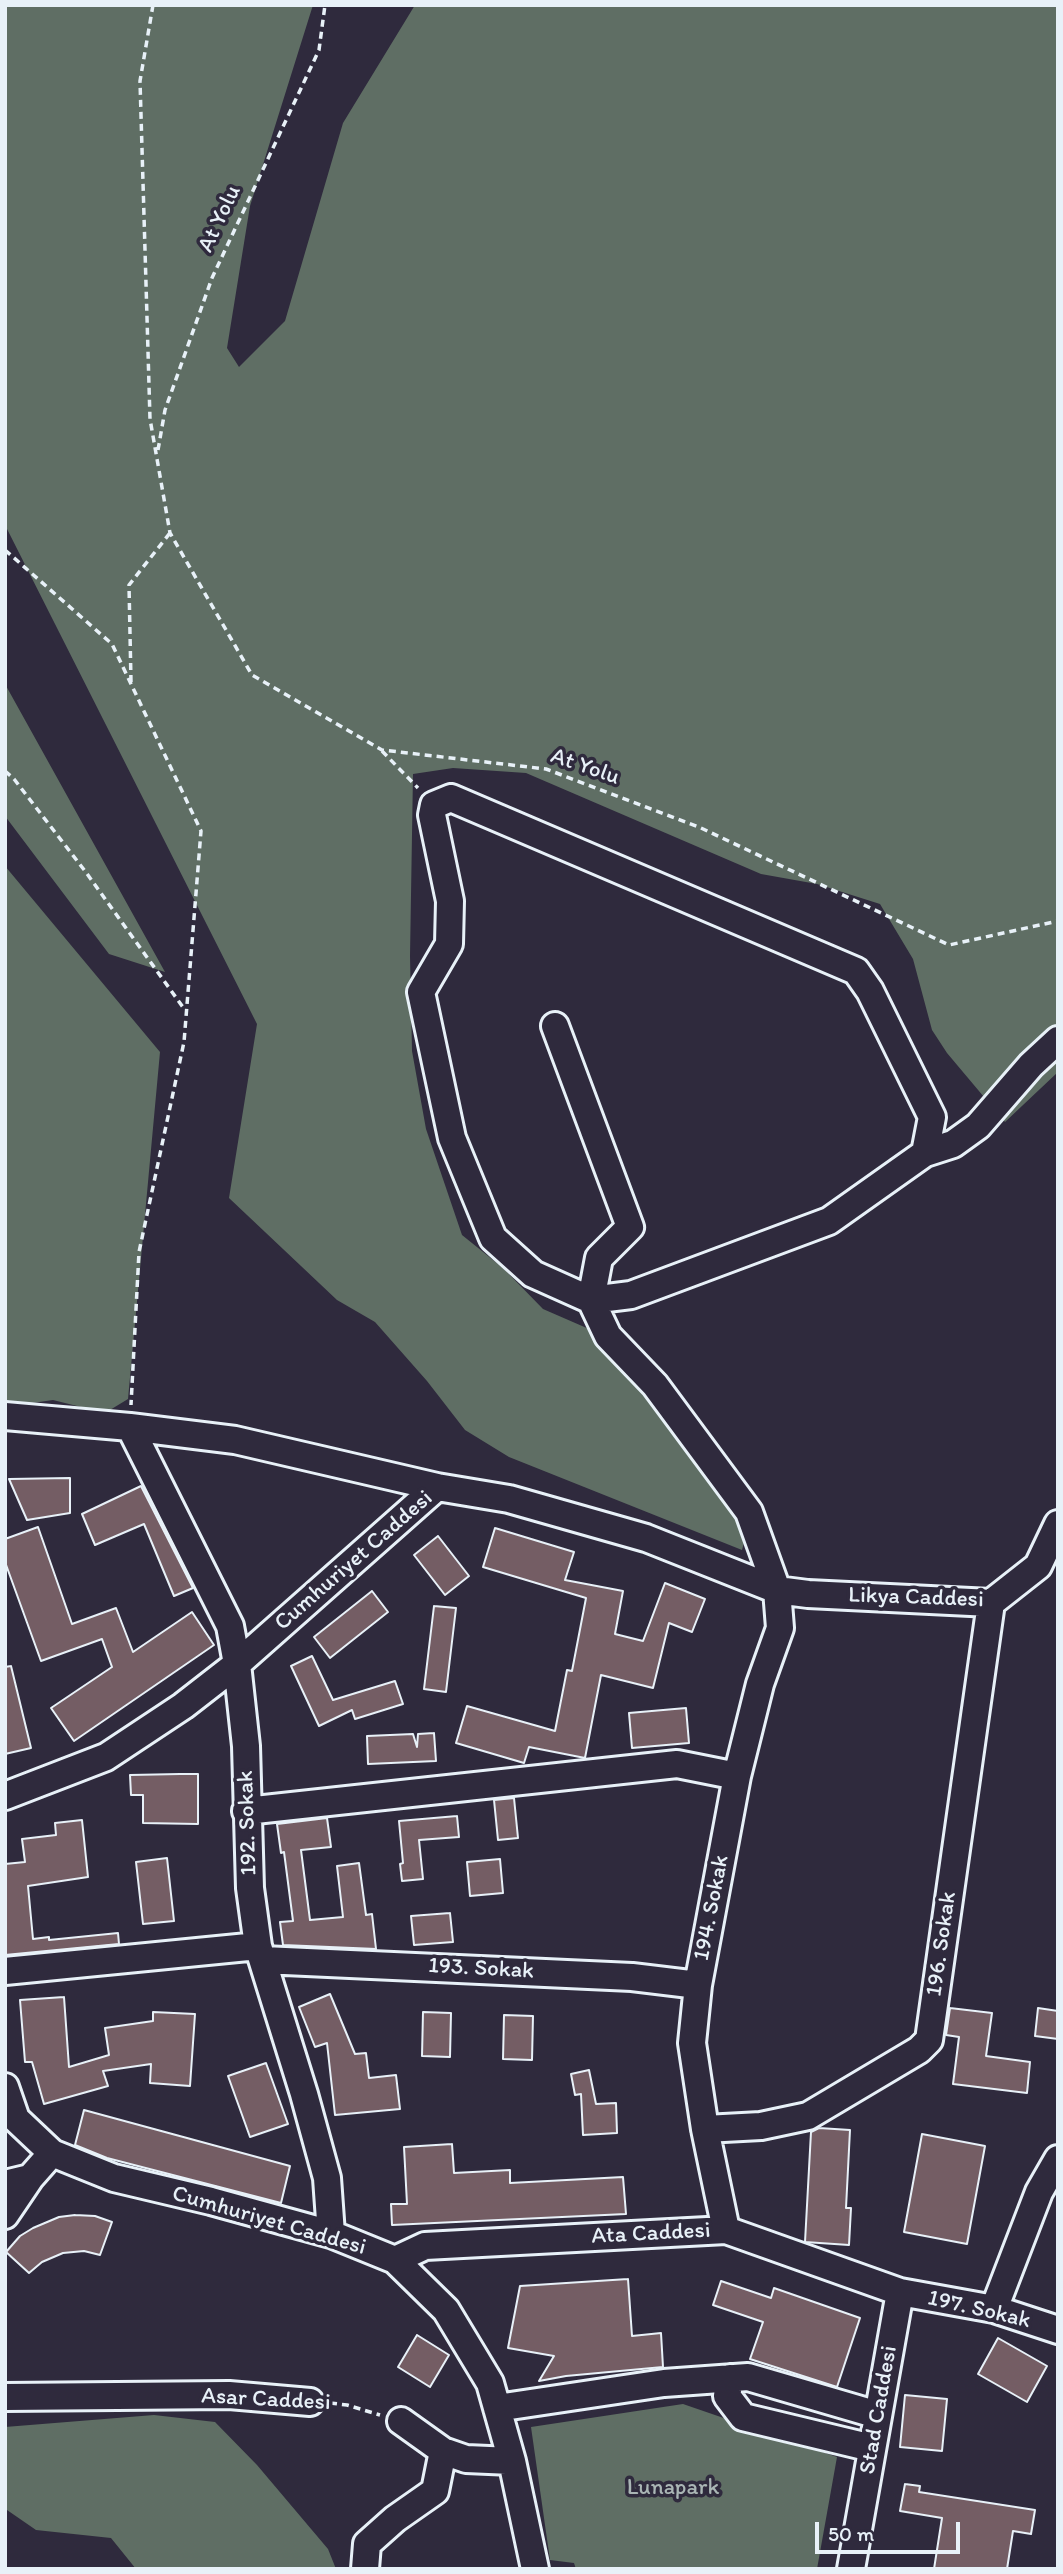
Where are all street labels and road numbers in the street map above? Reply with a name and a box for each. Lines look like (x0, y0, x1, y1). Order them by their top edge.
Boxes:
street label: At Yolu (192, 181, 248, 257)
street label: At Yolu (547, 742, 623, 792)
street label: Cumhuriyet Caddesi (269, 1485, 439, 1637)
street label: Likya Caddesi (848, 1582, 984, 1614)
street label: 192. Sokak (232, 1770, 264, 1876)
street label: 194. Sokak (688, 1853, 736, 1963)
street label: 196. Sokak (921, 1890, 963, 1998)
street label: 193. Sokak (427, 1952, 535, 1986)
street label: Cumhuriyet Caddesi (169, 2180, 369, 2262)
street label: Ata Caddesi (591, 2217, 711, 2251)
street label: 197. Sokak (925, 2285, 1033, 2335)
street label: Stad Caddesi (854, 2344, 904, 2476)
street label: Asar Caddesi (201, 2383, 331, 2417)

